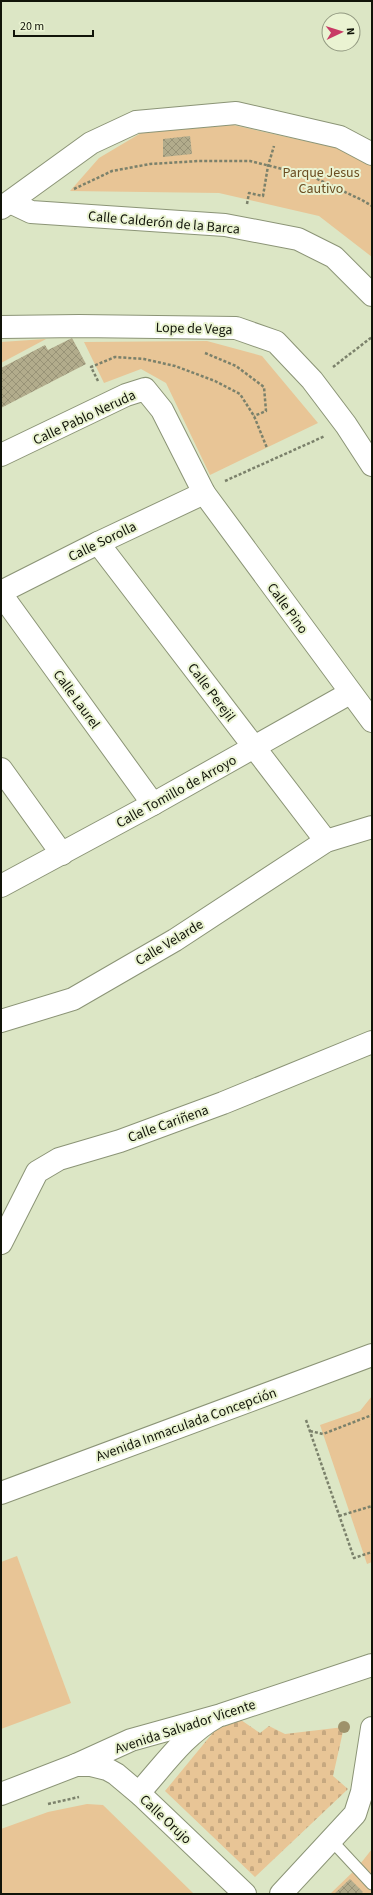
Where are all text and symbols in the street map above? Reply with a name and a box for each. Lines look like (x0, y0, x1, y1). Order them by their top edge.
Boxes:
scale bar (14, 12, 93, 38)
north arrow (321, 12, 361, 52)
text: 20 m (20, 18, 44, 35)
text: N (343, 27, 358, 36)
park label: Parque Jesus Cautivo (282, 163, 360, 199)
street label: Calle Calderón de la Barca (87, 206, 241, 240)
street label: Lope de Vega (155, 318, 233, 340)
street label: Calle Pablo Neruda (30, 385, 139, 450)
street label: Calle Sorolla (65, 517, 140, 567)
street label: Calle Pino (262, 579, 312, 638)
street label: Calle Perejil (183, 659, 240, 726)
street label: Calle Laurel (48, 666, 105, 734)
street label: Calle Tomillo de Arroyo (113, 750, 240, 833)
street label: Calle Velarde (132, 915, 207, 971)
street label: Calle Cariñena (125, 1100, 212, 1148)
street label: Avenida Inmaculada Concepción (93, 1383, 280, 1467)
street label: Avenida Salvador Vicente (112, 1695, 258, 1759)
street label: Calle Orujo (135, 1790, 196, 1849)

